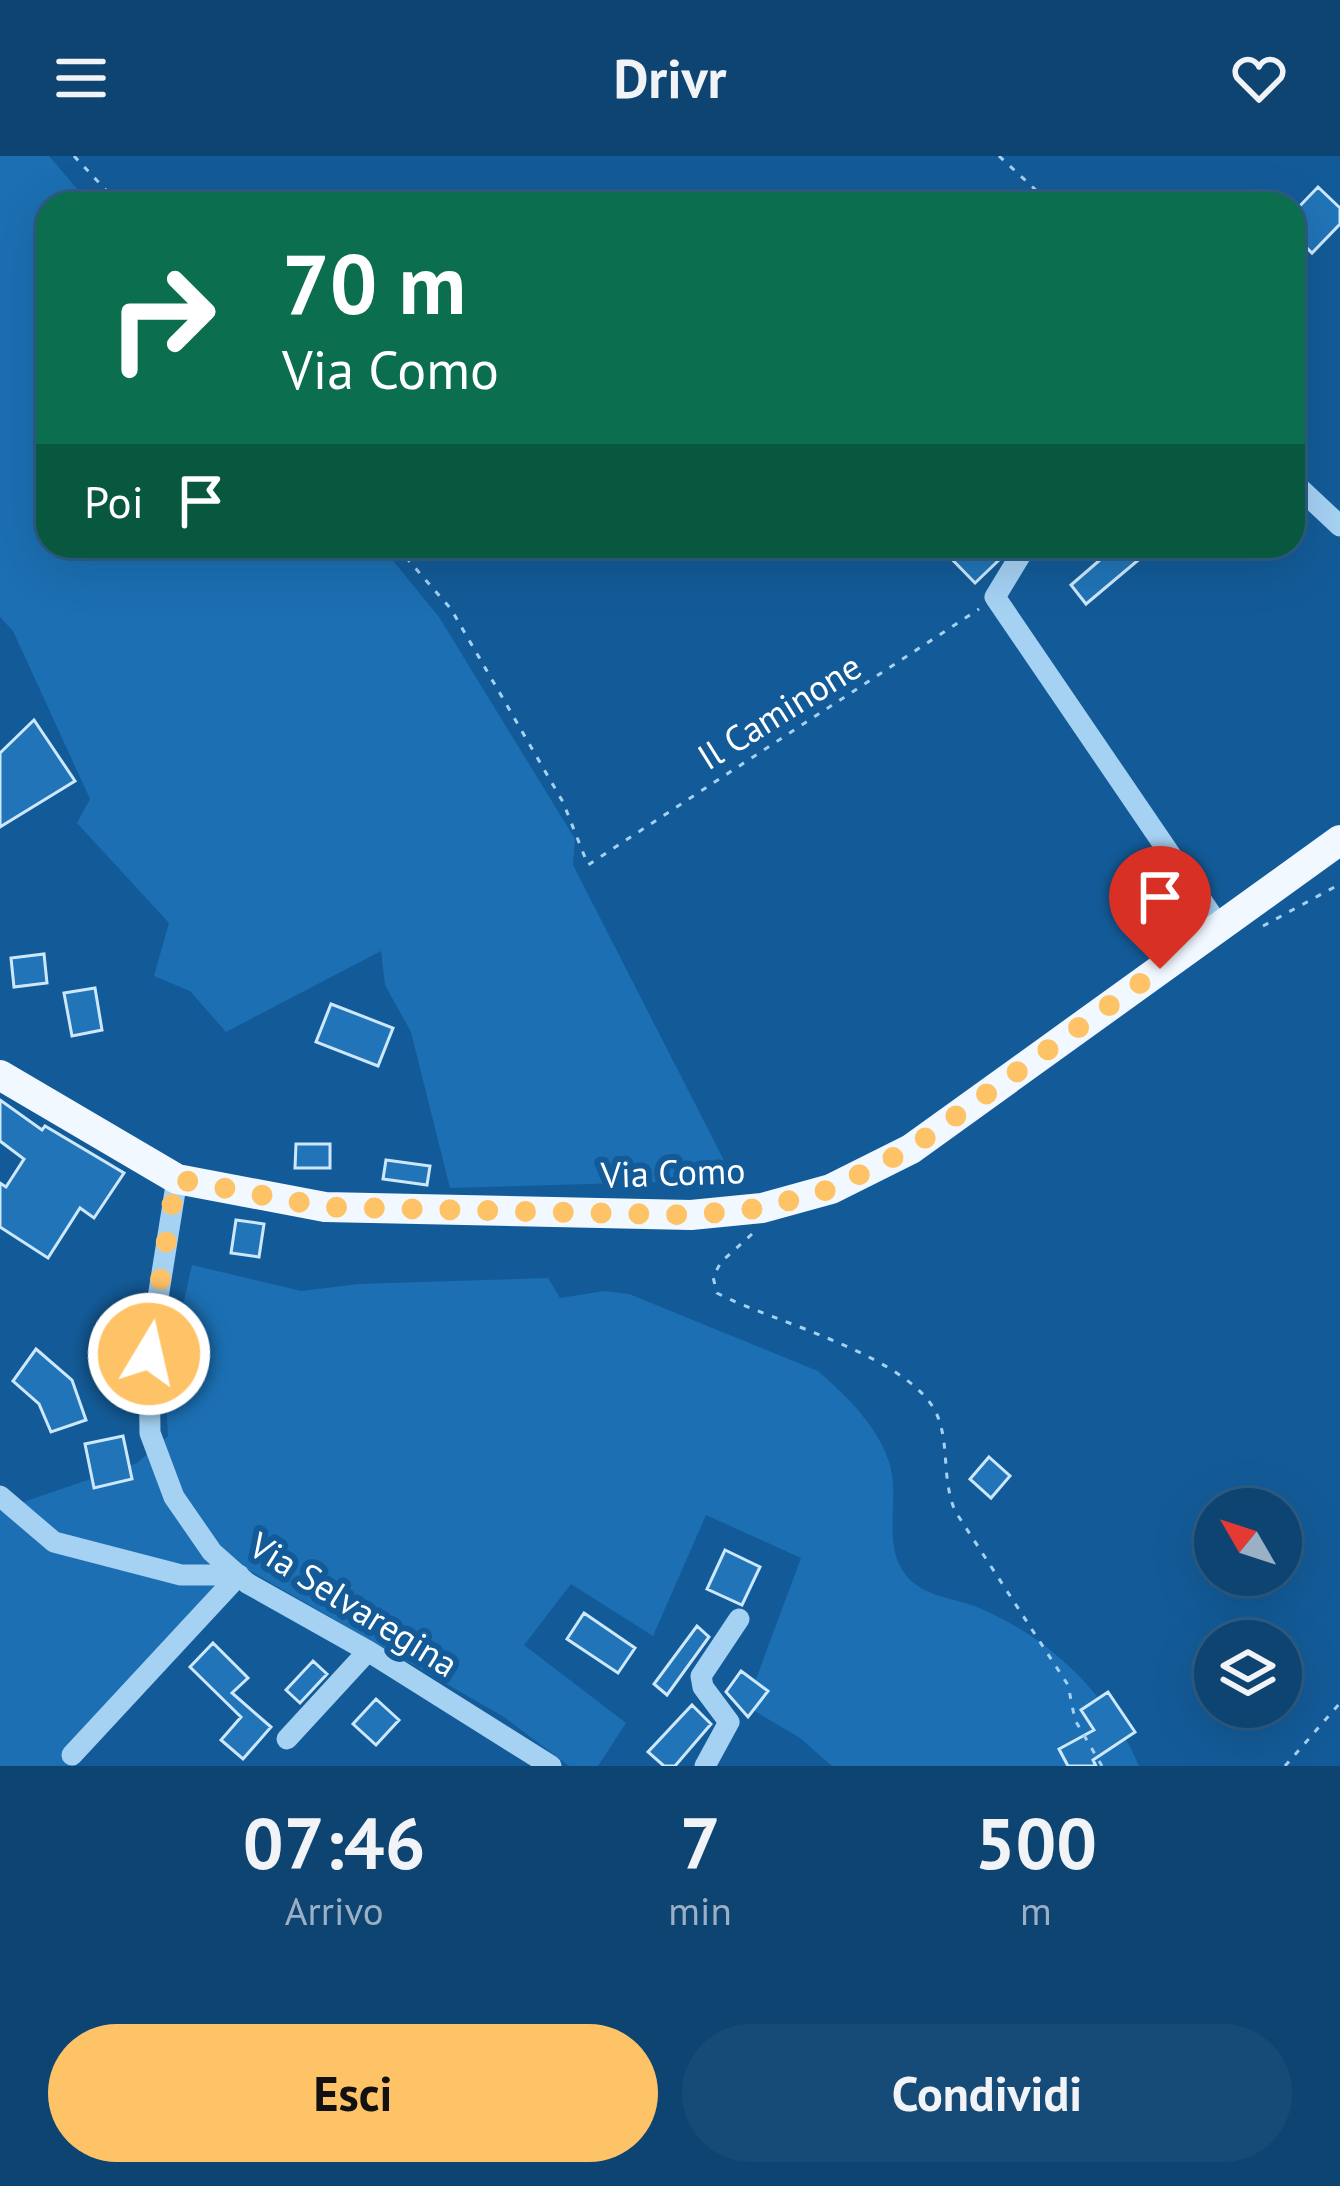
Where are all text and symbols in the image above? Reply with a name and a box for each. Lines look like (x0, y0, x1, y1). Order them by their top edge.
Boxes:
text: Drivr (613, 43, 727, 113)
icon: menu (48, 45, 114, 111)
icon: heart (1226, 45, 1292, 111)
text: 70 m (282, 228, 466, 337)
icon: right (84, 240, 240, 396)
text: Via Como (282, 334, 499, 404)
icon: arrive (168, 468, 234, 534)
text: Poi (84, 472, 144, 530)
street label: Il Caminone (688, 642, 870, 780)
pin (1109, 846, 1211, 969)
icon: arrive (1127, 864, 1193, 930)
street label: Via Como (599, 1146, 746, 1198)
position arrow (86, 1291, 212, 1417)
north arrow (1194, 1488, 1302, 1596)
map controls (1194, 1488, 1302, 1728)
street label: Via Selvaregina (240, 1521, 467, 1687)
button: layers (1194, 1620, 1302, 1728)
text: 07:46 (243, 1796, 426, 1889)
text: 7 (680, 1796, 721, 1889)
text: 500 (975, 1796, 1097, 1889)
text: Arrivo (285, 1885, 384, 1936)
text: min (668, 1885, 732, 1936)
text: m (1020, 1885, 1052, 1936)
button: Esci (48, 2024, 658, 2162)
button: Condividi (682, 2024, 1292, 2162)

